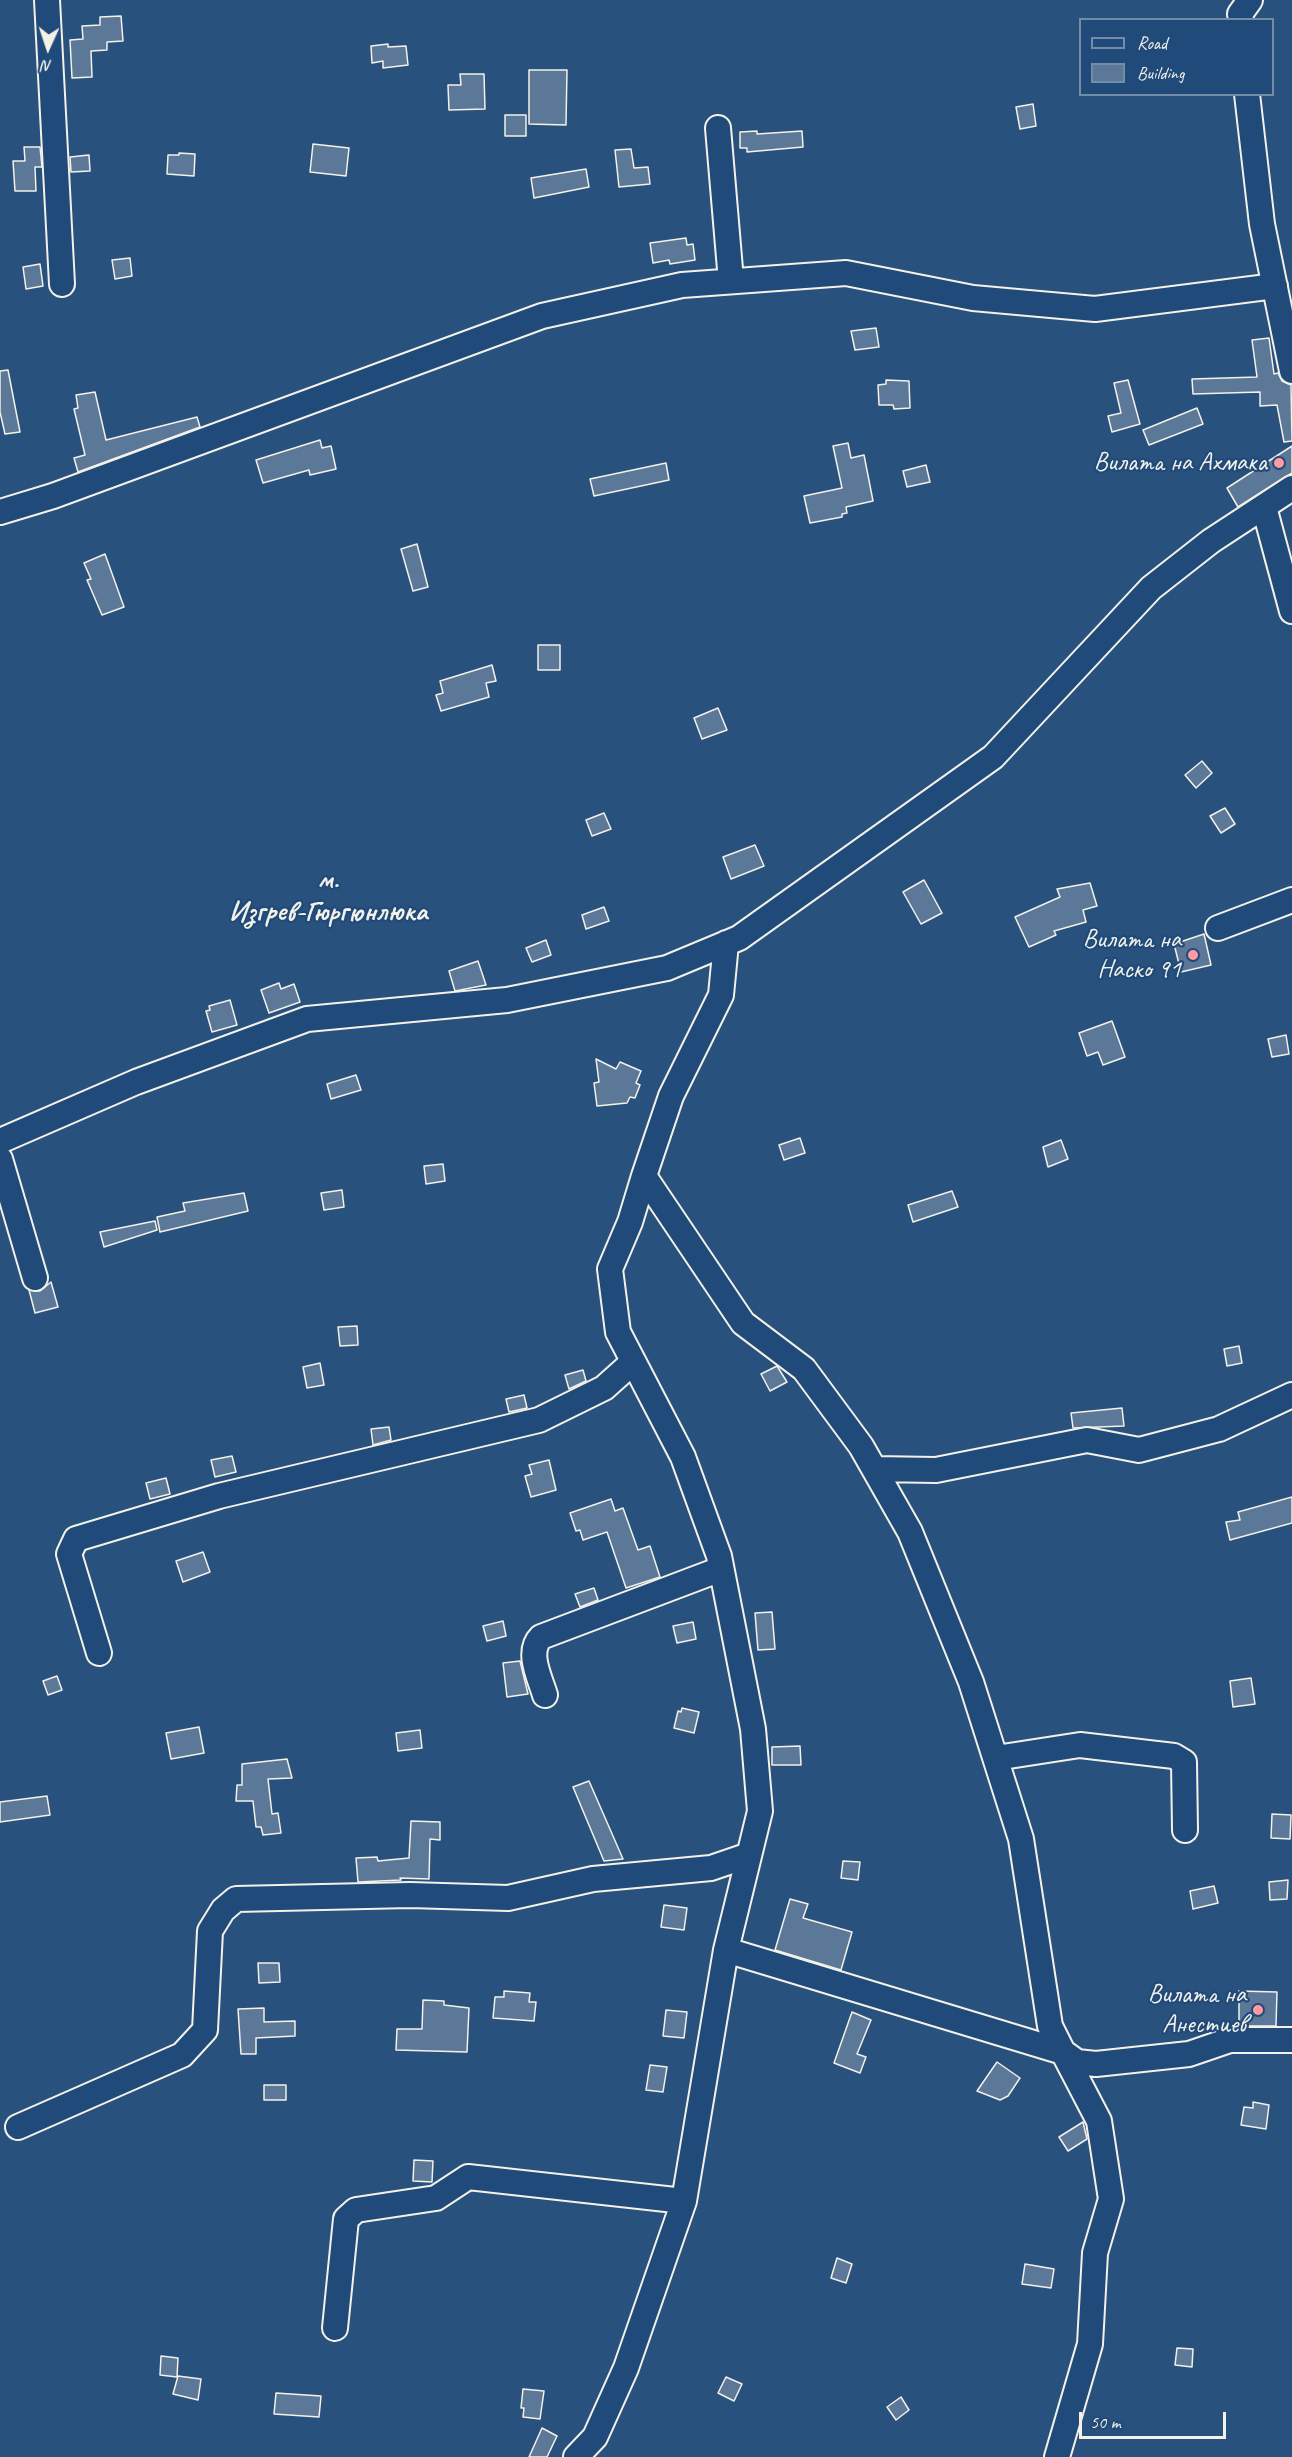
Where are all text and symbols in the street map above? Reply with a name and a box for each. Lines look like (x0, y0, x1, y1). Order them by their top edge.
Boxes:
north arrow (18, 18, 78, 78)
legend (1079, 18, 1274, 96)
text: Road (1137, 32, 1167, 54)
text: N (42, 56, 53, 76)
text: Building (1137, 62, 1184, 84)
place label: Вилата на Ахмака (1094, 447, 1267, 479)
marker: Вилата на Ахмака (1272, 456, 1286, 470)
district label: м. Изгрев-Гюргюнлюка (229, 864, 427, 930)
place label: Вилата на Наско 91 (1083, 924, 1181, 986)
marker: Вилата на Наско 91 (1186, 948, 1200, 962)
place label: Вилата на Анестиев (1148, 1979, 1246, 2040)
marker: Вилата на Анестиев (1251, 2003, 1265, 2017)
scale bar (1082, 2400, 1229, 2438)
text: 50 m (1090, 2411, 1121, 2433)

